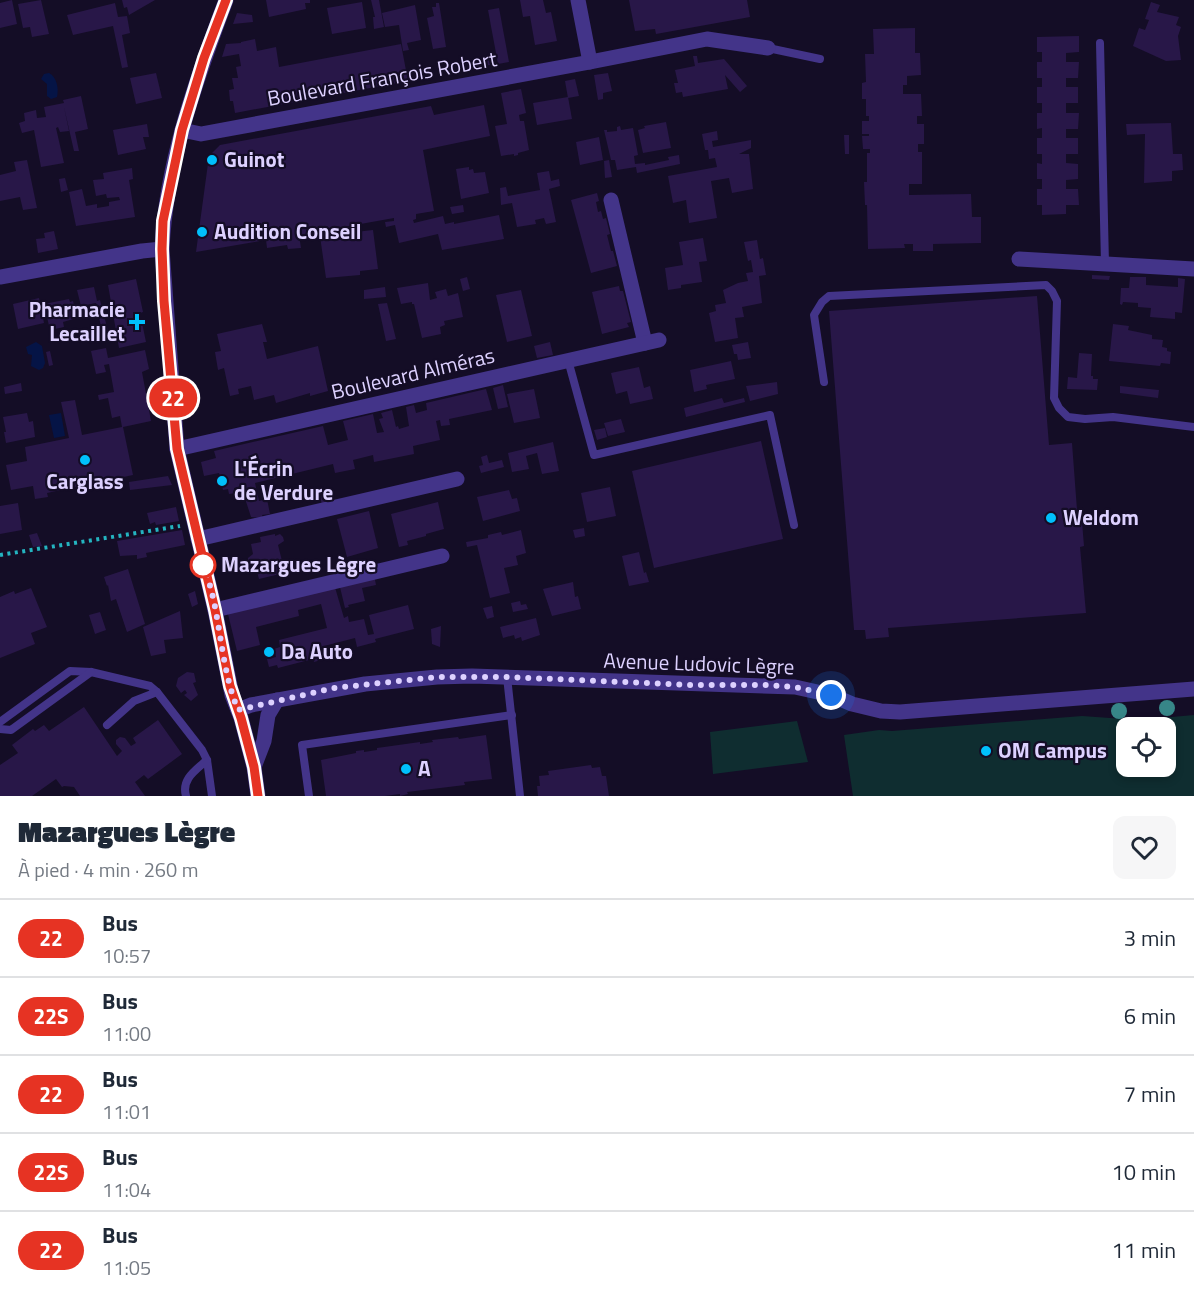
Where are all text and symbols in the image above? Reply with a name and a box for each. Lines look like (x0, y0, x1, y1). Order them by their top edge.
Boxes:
street label: Boulevard François Robert (265, 42, 500, 114)
place label: Guinot (224, 143, 285, 175)
marker: Guinot (205, 153, 219, 167)
place label: Audition Conseil (214, 215, 361, 247)
marker: Audition Conseil (195, 225, 209, 239)
place label: Pharmacie Lecaillet (29, 293, 125, 349)
marker: Pharmacie Lecaillet (130, 315, 144, 329)
street label: Boulevard Alméras (328, 339, 498, 407)
line badge: 22 (146, 378, 200, 418)
text: 22 (161, 382, 185, 414)
place label: L'Écrin de Verdure (234, 452, 333, 508)
marker: Carglass (78, 453, 92, 467)
place label: Carglass (46, 465, 124, 497)
marker: L'Écrin de Verdure (215, 474, 229, 488)
place label: Weldom (1063, 501, 1139, 533)
marker: Weldom (1044, 511, 1058, 525)
place label: Mazargues Lègre (221, 548, 376, 580)
marker: Mazargues Lègre (190, 552, 216, 578)
place label: Da Auto (281, 635, 353, 667)
street label: Avenue Ludovic Lègre (603, 644, 795, 682)
marker: Da Auto (262, 645, 276, 659)
your location (816, 680, 846, 710)
map controls (1116, 717, 1176, 777)
button: locate (1116, 717, 1176, 777)
place label: OM Campus (998, 734, 1107, 766)
marker: OM Campus (979, 744, 993, 758)
place label: A (418, 752, 431, 784)
marker: A (399, 762, 413, 776)
text: Mazargues Lègre (18, 810, 235, 853)
button: heart (1113, 816, 1176, 879)
text: À pied · 4 min · 260 m (18, 854, 198, 885)
text: Bus (102, 906, 138, 940)
text: 3 min (1124, 921, 1176, 955)
text: 22 (39, 922, 63, 954)
text: 10:57 (102, 940, 151, 971)
text: Bus (102, 984, 138, 1018)
text: 6 min (1124, 999, 1176, 1033)
text: 22S (34, 1000, 68, 1032)
text: 11:00 (102, 1018, 151, 1049)
text: Bus (102, 1062, 138, 1096)
text: 7 min (1124, 1077, 1176, 1111)
text: 22 (39, 1078, 63, 1110)
text: 11:01 (102, 1096, 151, 1127)
text: Bus (102, 1140, 138, 1174)
text: 10 min (1111, 1155, 1176, 1189)
text: 22S (34, 1156, 68, 1188)
text: 11:04 (102, 1174, 151, 1205)
text: Bus (102, 1218, 138, 1252)
text: 11 min (1111, 1233, 1176, 1267)
text: 22 (39, 1234, 63, 1266)
text: 11:05 (102, 1252, 151, 1283)

